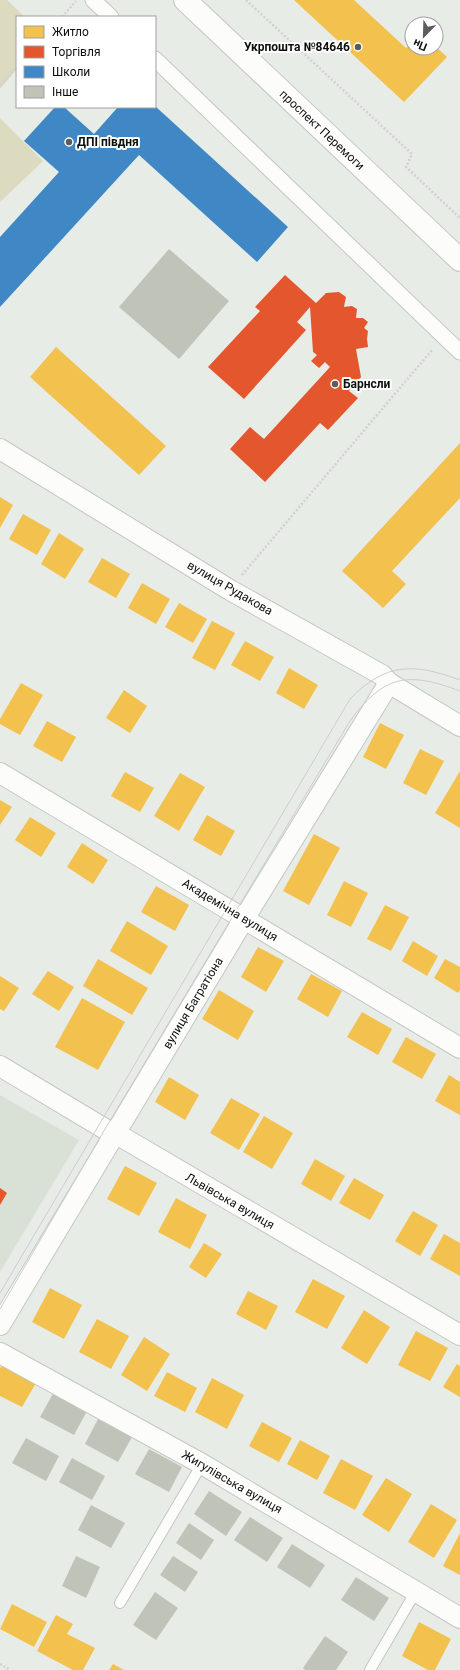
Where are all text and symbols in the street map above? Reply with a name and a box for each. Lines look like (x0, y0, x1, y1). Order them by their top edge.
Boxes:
legend (16, 16, 156, 108)
north arrow (404, 16, 444, 56)
text: Житло (52, 25, 89, 39)
text: Пн (411, 36, 429, 53)
place label: Укрпошта №84646 (244, 40, 350, 54)
marker: Укрпошта №84646 (353, 42, 363, 52)
text: Торгівля (52, 45, 101, 59)
text: Школи (52, 65, 90, 79)
text: Інше (52, 85, 78, 99)
street label: проспект Перемоги (277, 87, 367, 173)
place label: ДПІ півдня (77, 135, 139, 149)
marker: ДПІ півдня (64, 137, 74, 147)
place label: Барнсли (343, 377, 391, 391)
marker: Барнсли (330, 379, 340, 389)
street label: вулиця Рудакова (185, 558, 275, 618)
street label: Академічна вулиця (180, 876, 280, 944)
street label: вулиця Багратіона (160, 955, 226, 1051)
street label: Львівська вулиця (183, 1170, 277, 1232)
street label: Жигулівська вулиця (179, 1448, 285, 1516)

